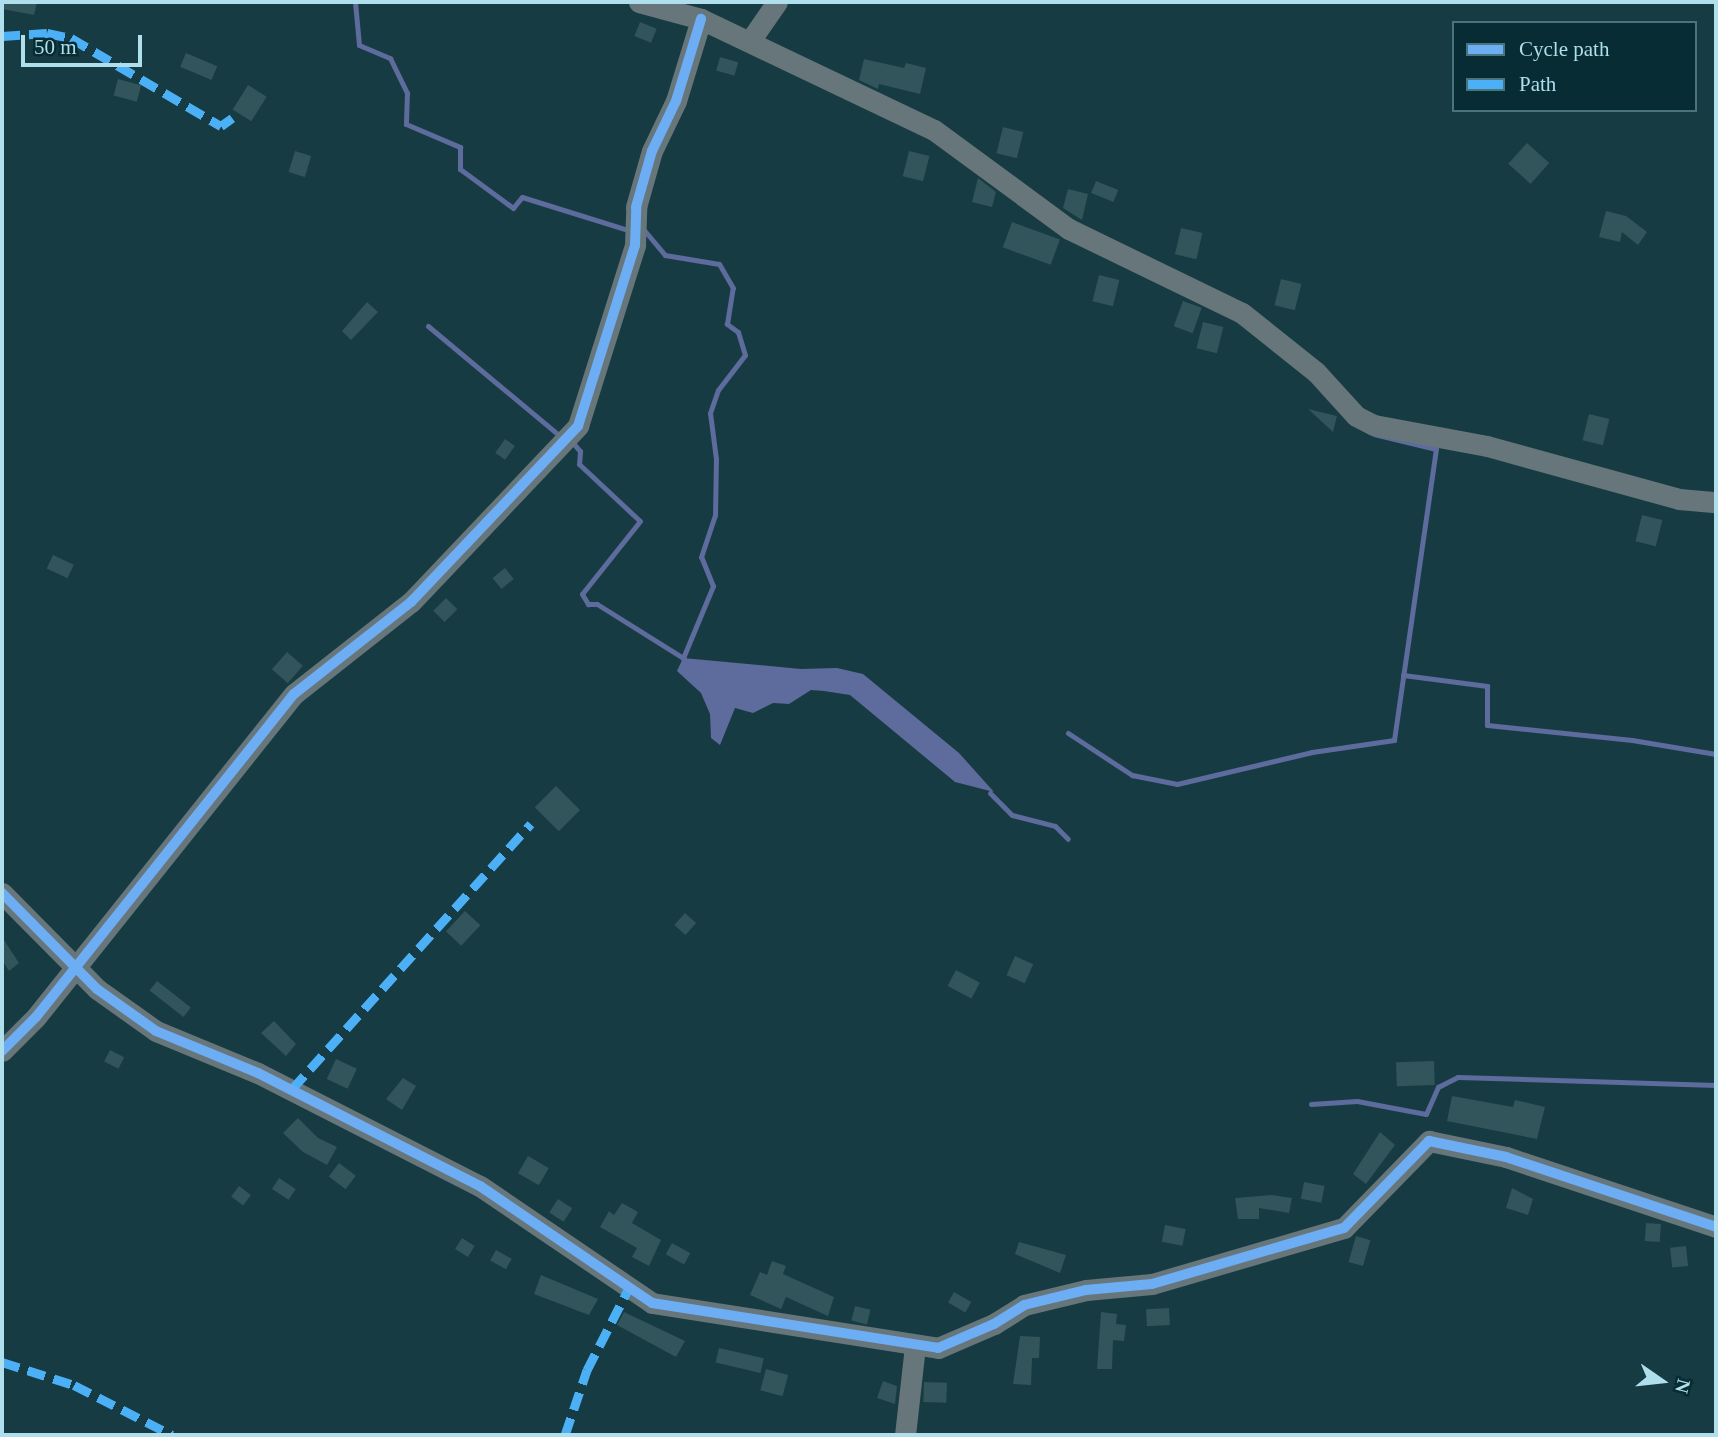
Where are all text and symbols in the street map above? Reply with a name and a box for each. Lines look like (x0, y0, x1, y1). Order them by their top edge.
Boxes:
scale bar (24, 21, 145, 65)
legend (1452, 21, 1697, 112)
text: 50 m (34, 35, 77, 59)
text: Cycle path (1519, 37, 1609, 61)
text: Path (1519, 72, 1556, 96)
north arrow (1627, 1346, 1697, 1416)
text: N (1671, 1377, 1695, 1395)

